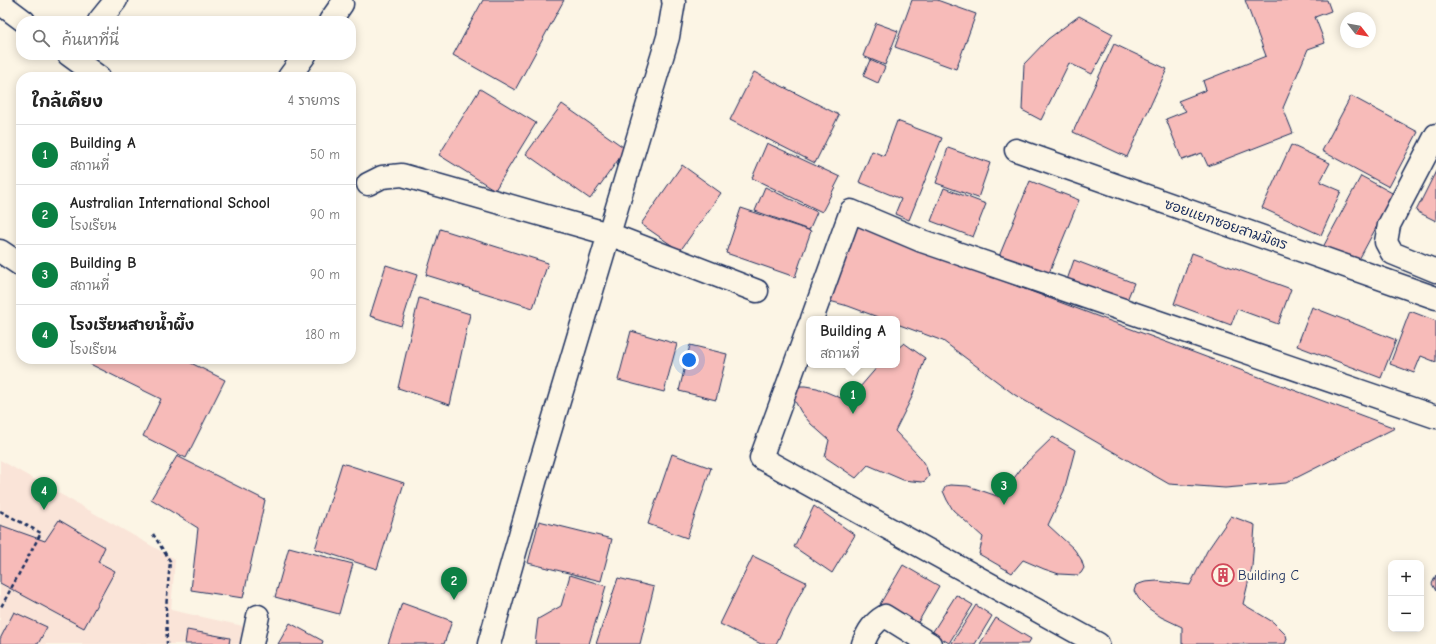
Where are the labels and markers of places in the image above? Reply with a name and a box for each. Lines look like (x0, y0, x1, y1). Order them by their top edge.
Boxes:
pin: 1 (840, 381, 866, 414)
pin: 3 (991, 472, 1017, 505)
pin: 4 (31, 477, 57, 510)
building icon: Building C (1210, 562, 1236, 588)
pin: 2 (441, 567, 467, 600)
place label: Building C (1238, 567, 1300, 584)

